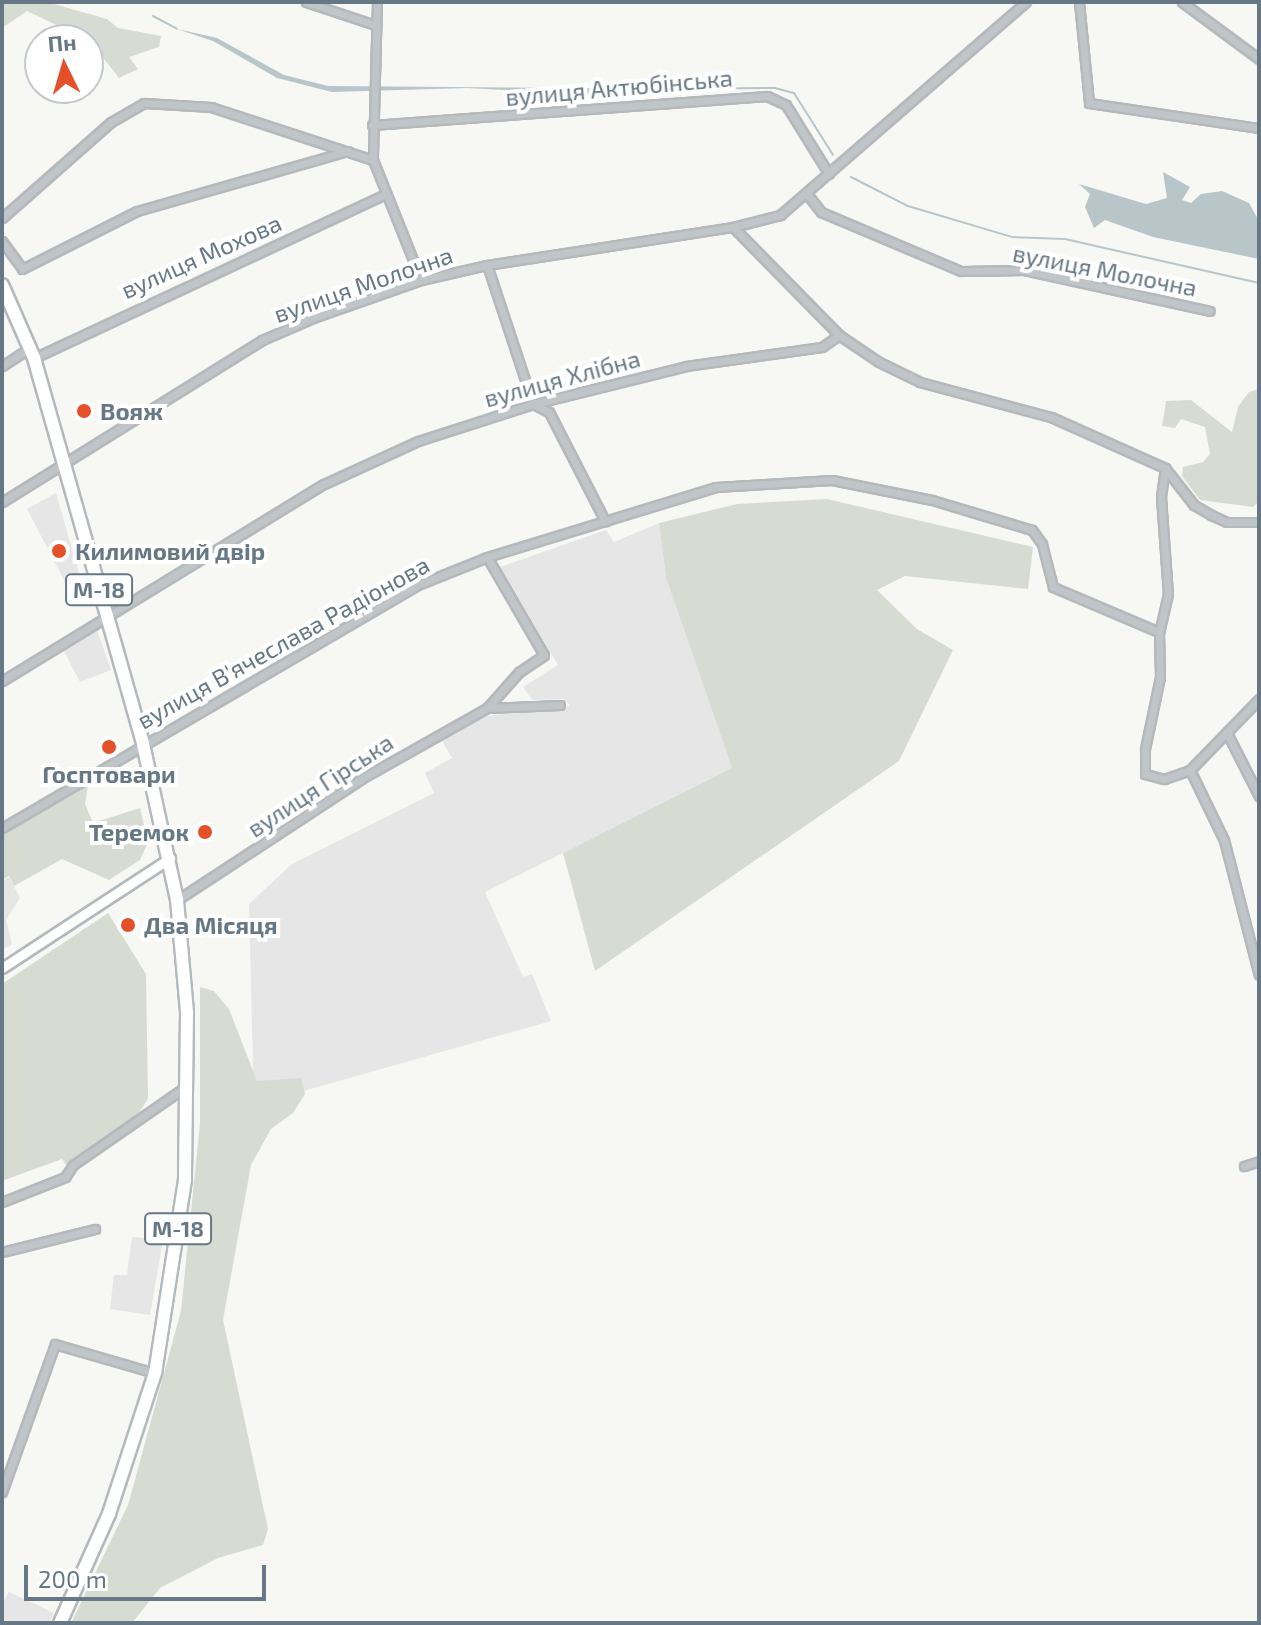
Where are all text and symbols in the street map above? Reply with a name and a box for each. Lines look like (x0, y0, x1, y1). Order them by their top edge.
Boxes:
north arrow (24, 24, 104, 104)
text: Пн (47, 28, 77, 56)
street label: вулиця Актюбінська (504, 63, 734, 111)
street label: вулиця Мохова (116, 208, 286, 304)
street label: вулиця Молочна (1010, 238, 1200, 302)
street label: вулиця Молочна (270, 240, 456, 328)
street label: вулиця Хлібна (481, 343, 643, 413)
place label: Вояж (100, 397, 163, 425)
marker: Вояж (75, 402, 93, 420)
place label: Килимовий двір (75, 537, 265, 565)
marker: Килимовий двір (50, 542, 68, 560)
street label: вулиця В'ячеслава Радіонова (132, 550, 434, 734)
road number: М-18 (65, 572, 133, 608)
street label: вулиця Гірська (242, 727, 398, 843)
marker: Госптовари (100, 738, 118, 756)
place label: Госптовари (42, 760, 176, 788)
place label: Теремок (89, 818, 189, 846)
marker: Теремок (196, 823, 214, 841)
place label: Два Місяця (144, 911, 278, 939)
marker: Два Місяця (119, 916, 137, 934)
road number: М-18 (144, 1211, 212, 1247)
scale bar (28, 1549, 270, 1599)
text: 200 m (38, 1564, 107, 1593)

